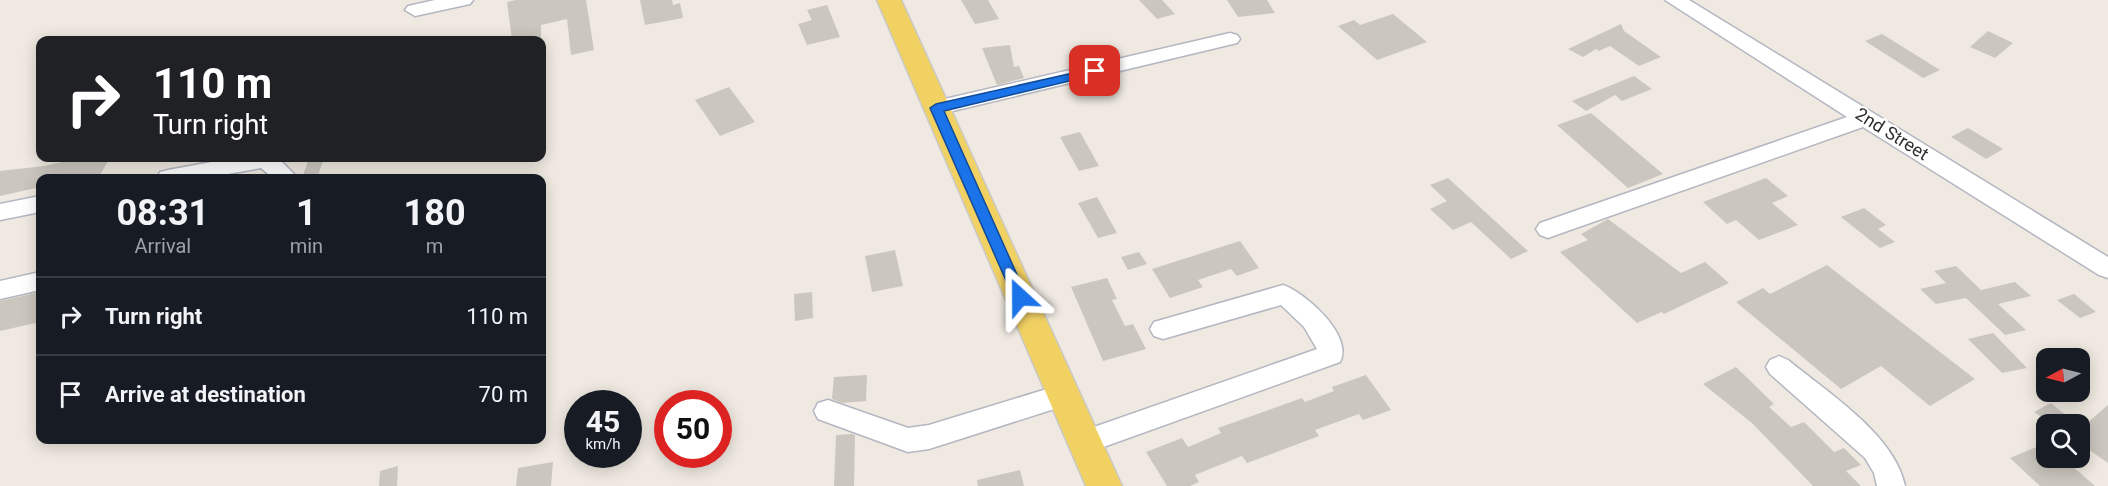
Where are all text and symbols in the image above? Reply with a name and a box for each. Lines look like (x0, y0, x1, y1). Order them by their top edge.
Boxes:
pin (1069, 45, 1120, 96)
icon: arrive (1078, 54, 1111, 87)
text: 110 m (153, 59, 272, 108)
icon: right (54, 60, 132, 138)
street label: 2nd Street (1852, 103, 1933, 164)
text: Turn right (153, 109, 268, 141)
text: 08:31 (116, 192, 209, 234)
text: 1 (296, 192, 317, 234)
text: 180 (404, 192, 466, 234)
text: Arrival (134, 234, 191, 258)
text: min (290, 234, 323, 258)
text: m (426, 234, 443, 258)
position arrow (988, 265, 1052, 329)
icon: right (54, 300, 87, 333)
text: Turn right (105, 304, 202, 329)
text: 110 m (466, 304, 528, 329)
north arrow (2036, 348, 2090, 402)
map controls (2036, 348, 2090, 468)
icon: arrive (54, 378, 87, 411)
text: Arrive at destination (105, 382, 306, 407)
text: 70 m (479, 382, 528, 407)
speed limit sign: 50 (654, 390, 732, 468)
text: 45 (586, 404, 620, 439)
button: search (2036, 414, 2090, 468)
text: km/h (585, 435, 621, 453)

